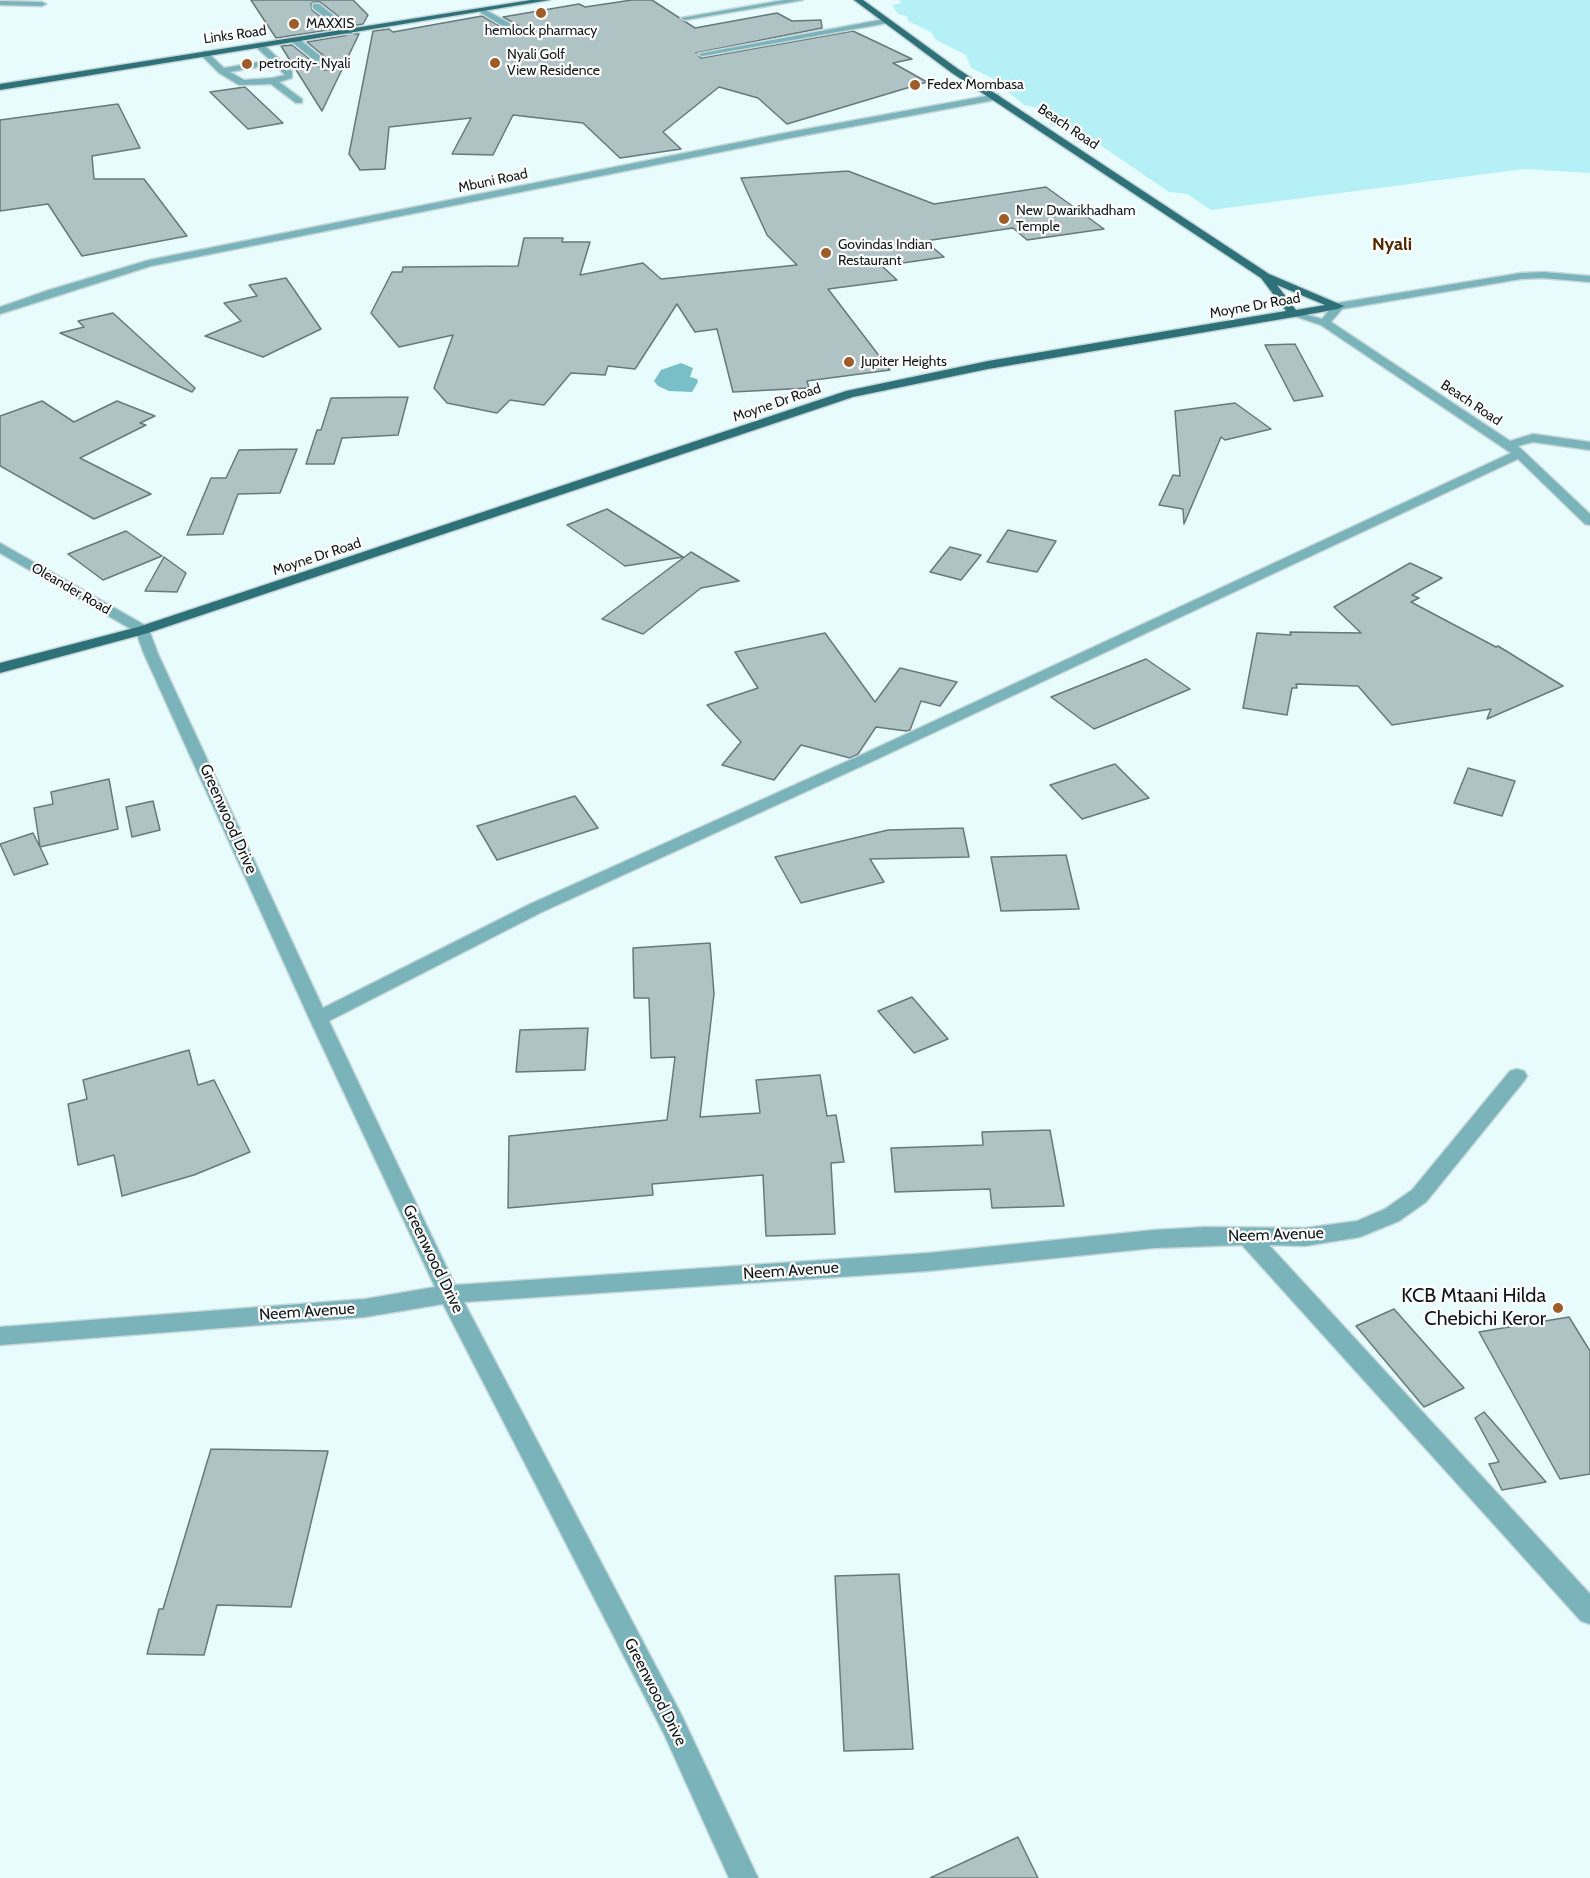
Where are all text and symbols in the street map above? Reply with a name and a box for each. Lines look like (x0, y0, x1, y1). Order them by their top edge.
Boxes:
marker: hemlock pharmacy (534, 6, 548, 20)
place label: MAXXIS (306, 16, 354, 32)
marker: MAXXIS (287, 17, 301, 31)
street label: Links Road (202, 22, 268, 48)
place label: hemlock pharmacy (485, 23, 597, 39)
place label: Nyali Golf View Residence (507, 47, 600, 80)
place label: petrocity- Nyali (259, 56, 351, 72)
marker: Nyali Golf View Residence (488, 56, 502, 70)
marker: petrocity- Nyali (240, 57, 254, 71)
place label: Fedex Mombasa (927, 77, 1024, 93)
marker: Fedex Mombasa (908, 78, 922, 92)
street label: Beach Road (1034, 101, 1102, 153)
street label: Mbuni Road (457, 165, 529, 197)
place label: New Dwarikhadham Temple (1016, 203, 1135, 236)
marker: New Dwarikhadham Temple (997, 212, 1011, 226)
district label: Nyali (1372, 234, 1412, 256)
place label: Govindas Indian Restaurant (838, 237, 933, 270)
marker: Govindas Indian Restaurant (819, 246, 833, 260)
street label: Moyne Dr Road (1208, 290, 1302, 322)
place label: Jupiter Heights (861, 354, 947, 370)
marker: Jupiter Heights (842, 355, 856, 369)
street label: Beach Road (1437, 377, 1505, 429)
street label: Moyne Dr Road (731, 380, 823, 426)
street label: Moyne Dr Road (271, 535, 363, 579)
street label: Oleander Road (28, 560, 114, 618)
street label: Greenwood Drive (195, 761, 261, 877)
street label: Greenwood Drive (398, 1202, 468, 1316)
street label: Neem Avenue (1228, 1224, 1324, 1246)
street label: Neem Avenue (743, 1258, 839, 1284)
place label: KCB Mtaani Hilda Chebichi Keror (1401, 1284, 1546, 1331)
street label: Neem Avenue (259, 1299, 355, 1325)
marker: KCB Mtaani Hilda Chebichi Keror (1551, 1301, 1565, 1315)
street label: Greenwood Drive (620, 1635, 690, 1749)

